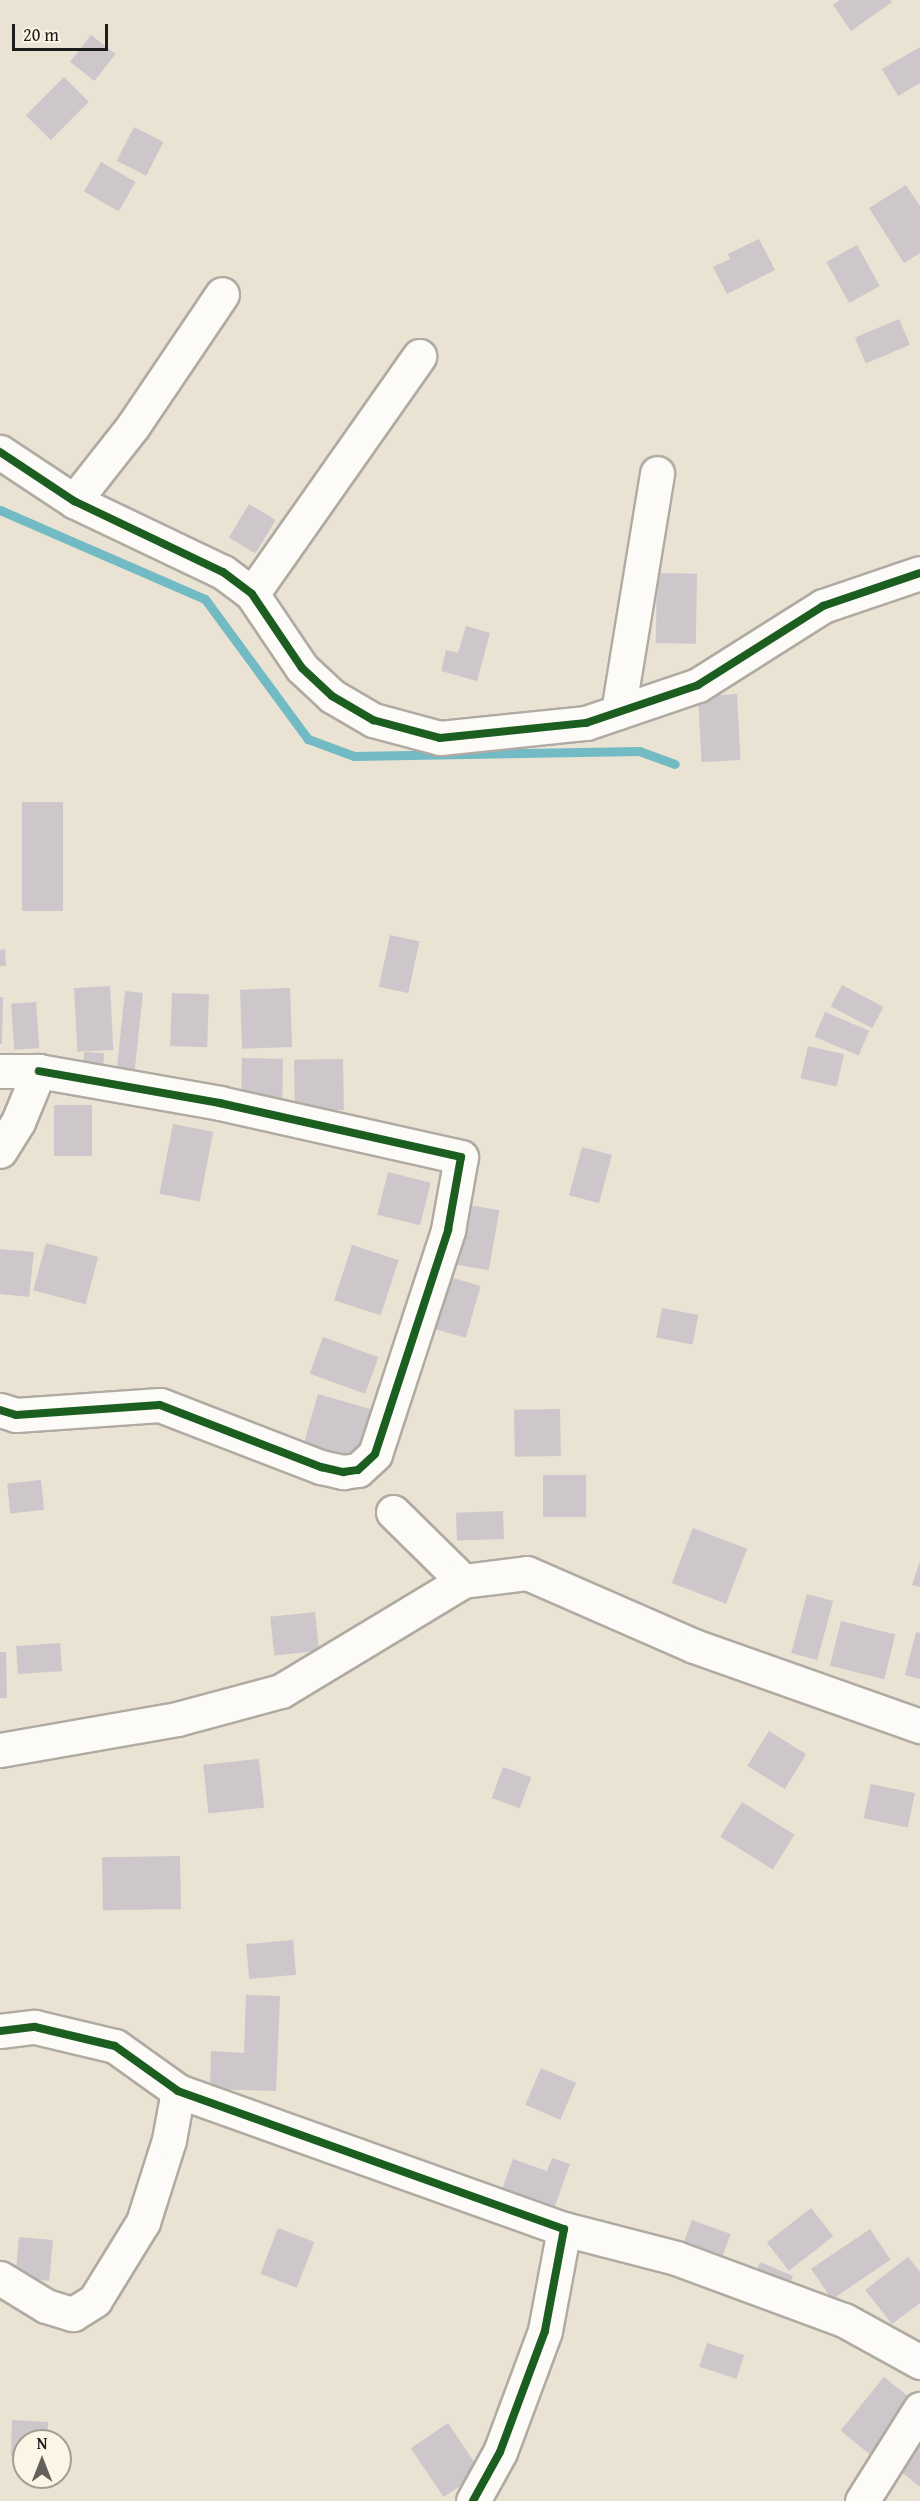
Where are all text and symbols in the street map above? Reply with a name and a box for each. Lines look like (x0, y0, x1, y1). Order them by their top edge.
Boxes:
scale bar (15, 12, 111, 50)
text: 20 m (23, 21, 59, 48)
north arrow (12, 2429, 72, 2489)
text: N (37, 2431, 47, 2455)

